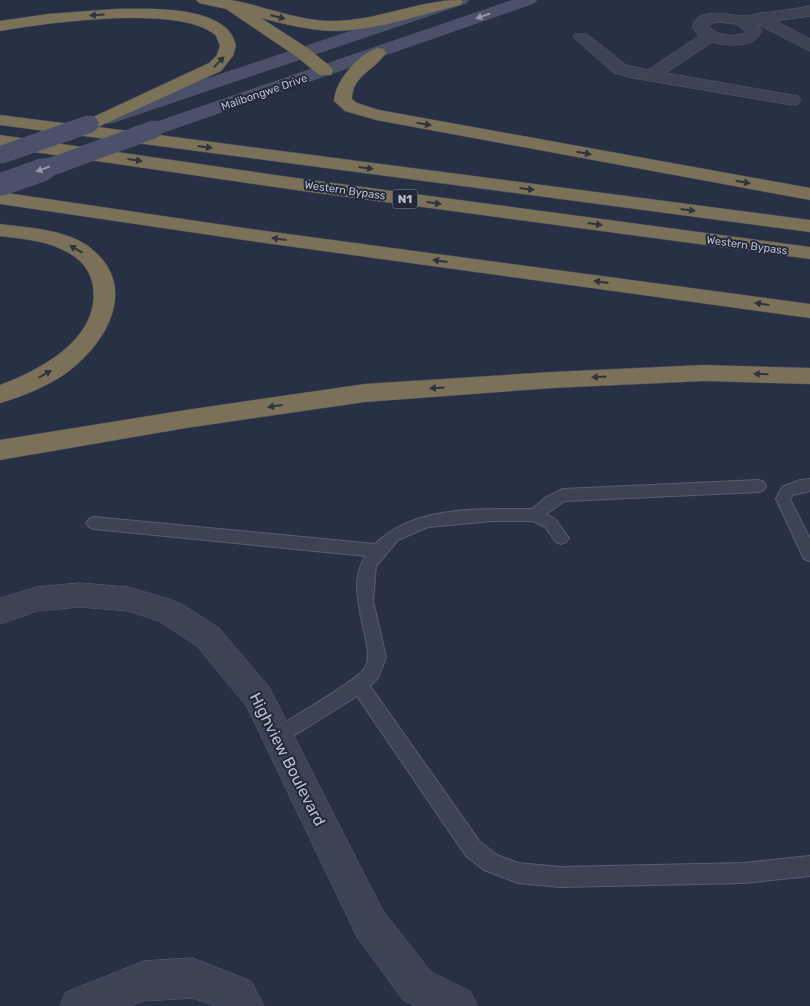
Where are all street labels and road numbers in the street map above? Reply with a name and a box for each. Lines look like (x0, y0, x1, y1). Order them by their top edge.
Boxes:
street label: Malibongwe Drive (219, 72, 309, 113)
street label: Western Bypass (304, 178, 387, 203)
road number: N1 (392, 190, 418, 208)
street label: Western Bypass (706, 233, 789, 258)
street label: Highview Boulevard (246, 689, 329, 829)

